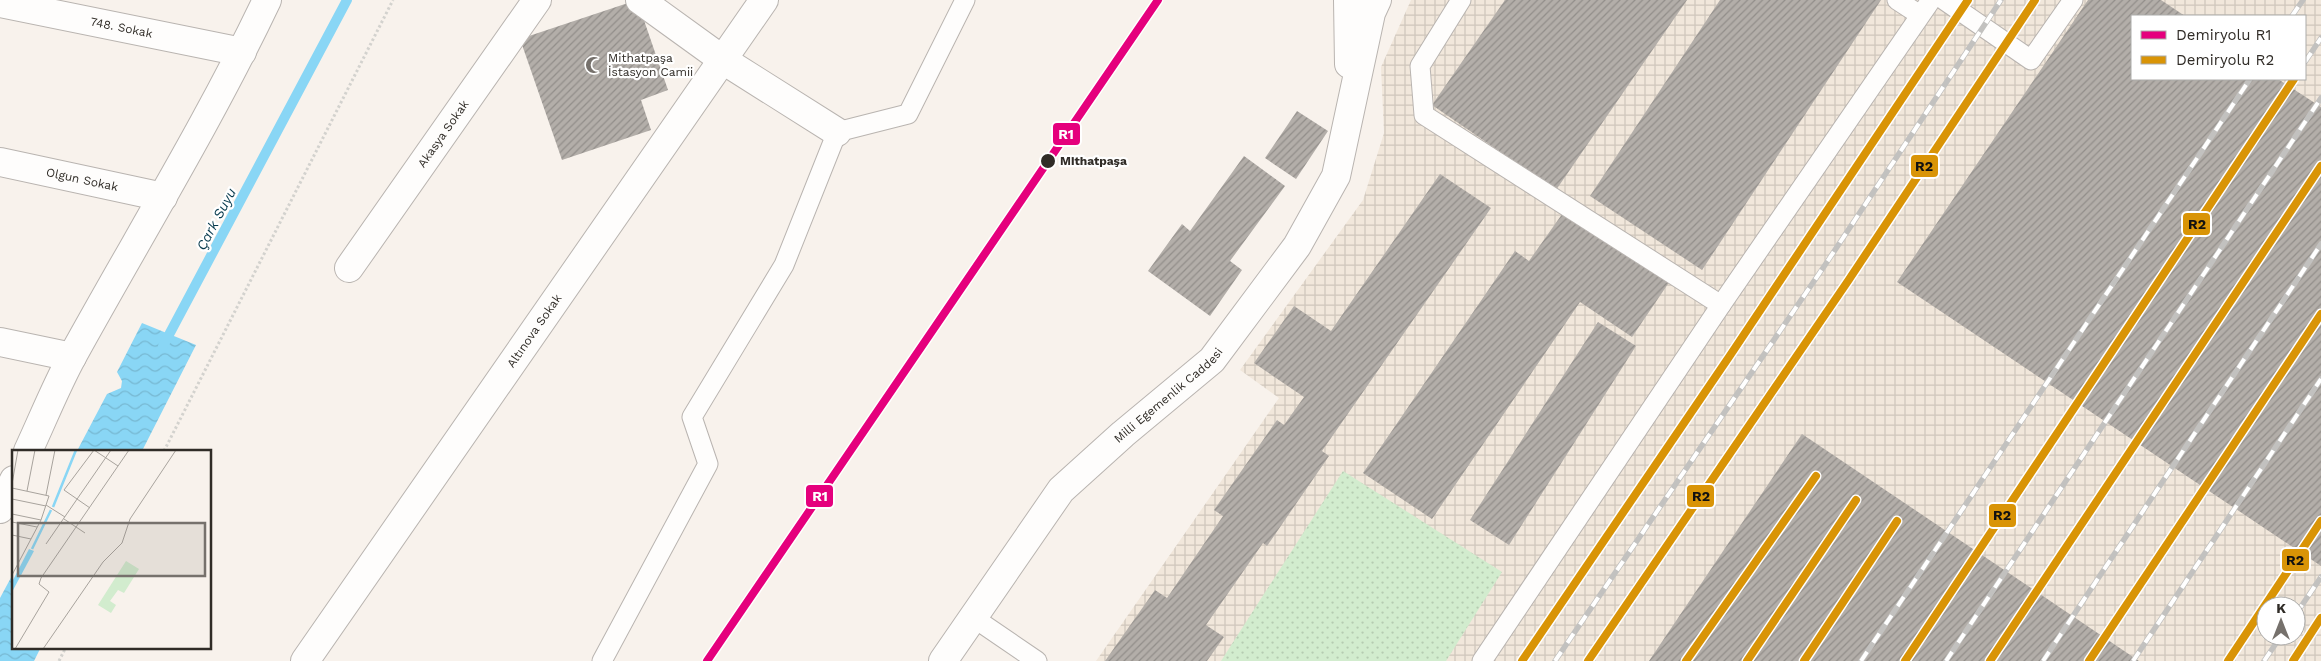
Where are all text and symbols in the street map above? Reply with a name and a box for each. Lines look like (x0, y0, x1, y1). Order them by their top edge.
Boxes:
street label: 748. Sokak (89, 14, 154, 41)
legend (2131, 15, 2306, 80)
text: Demiryolu R1 (2176, 26, 2271, 44)
place label: Mithatpaşa İstasyon Camii (608, 51, 693, 79)
text: Demiryolu R2 (2176, 51, 2274, 69)
mosque icon: Mithatpaşa İstasyon Camii (584, 55, 604, 75)
street label: Akasya Sokak (415, 97, 472, 170)
line badge: R1 (1052, 122, 1081, 146)
text: R1 (1058, 126, 1074, 142)
marker: Mithatpaşa (1039, 152, 1057, 170)
place label: Mithatpaşa (1060, 154, 1127, 168)
line badge: R2 (1910, 154, 1939, 178)
text: R2 (1915, 158, 1933, 174)
street label: Olgun Sokak (45, 165, 120, 194)
water label: Çark Suyu (193, 185, 239, 253)
line badge: R2 (2182, 212, 2211, 236)
text: R2 (2188, 216, 2206, 232)
street label: Altınova Sokak (504, 291, 565, 370)
street label: Milli Egemenlik Caddesi (1111, 345, 1226, 446)
inset map (12, 450, 211, 648)
line badge: R1 (805, 484, 834, 508)
line badge: R2 (1686, 484, 1715, 508)
text: R1 (812, 488, 828, 504)
text: R2 (1692, 488, 1710, 504)
line badge: R2 (1988, 503, 2017, 528)
text: R2 (1993, 507, 2011, 523)
line badge: R2 (2281, 548, 2310, 572)
text: R2 (2286, 552, 2304, 568)
north arrow (2256, 596, 2306, 646)
text: K (2276, 600, 2286, 616)

